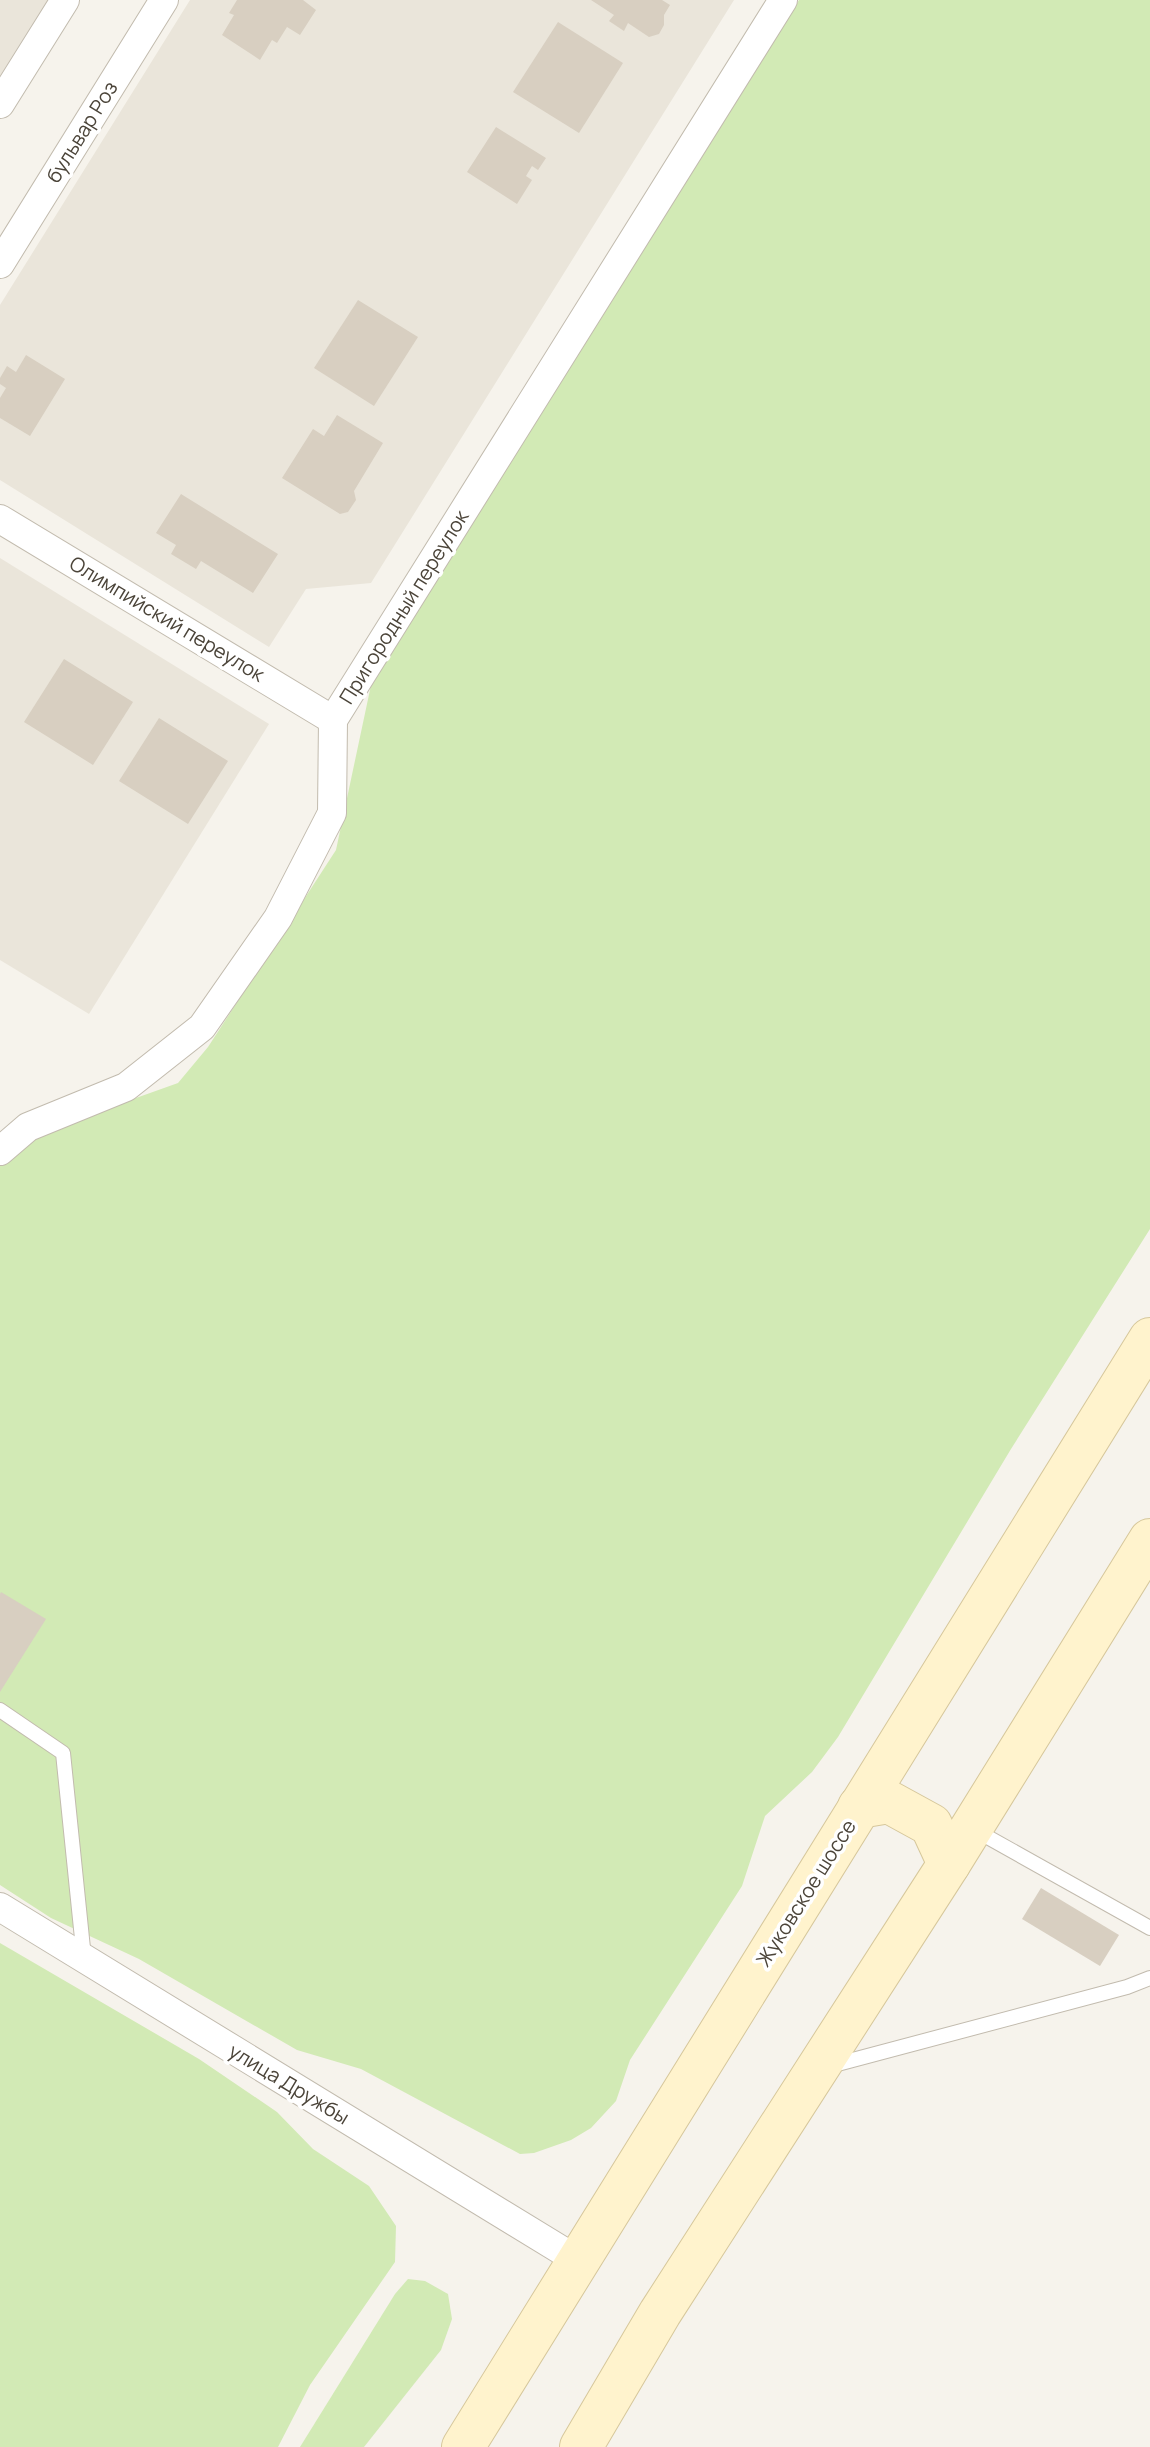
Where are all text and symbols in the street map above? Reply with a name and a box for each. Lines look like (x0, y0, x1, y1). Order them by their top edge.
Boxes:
street label: бульвар Роз (40, 76, 123, 188)
street label: Пригородный переулок (333, 504, 475, 709)
street label: Олимпийский переулок (65, 550, 271, 688)
street label: Жуковское шоссе (749, 1814, 862, 1971)
street label: улица Дружбы (224, 2037, 355, 2130)

